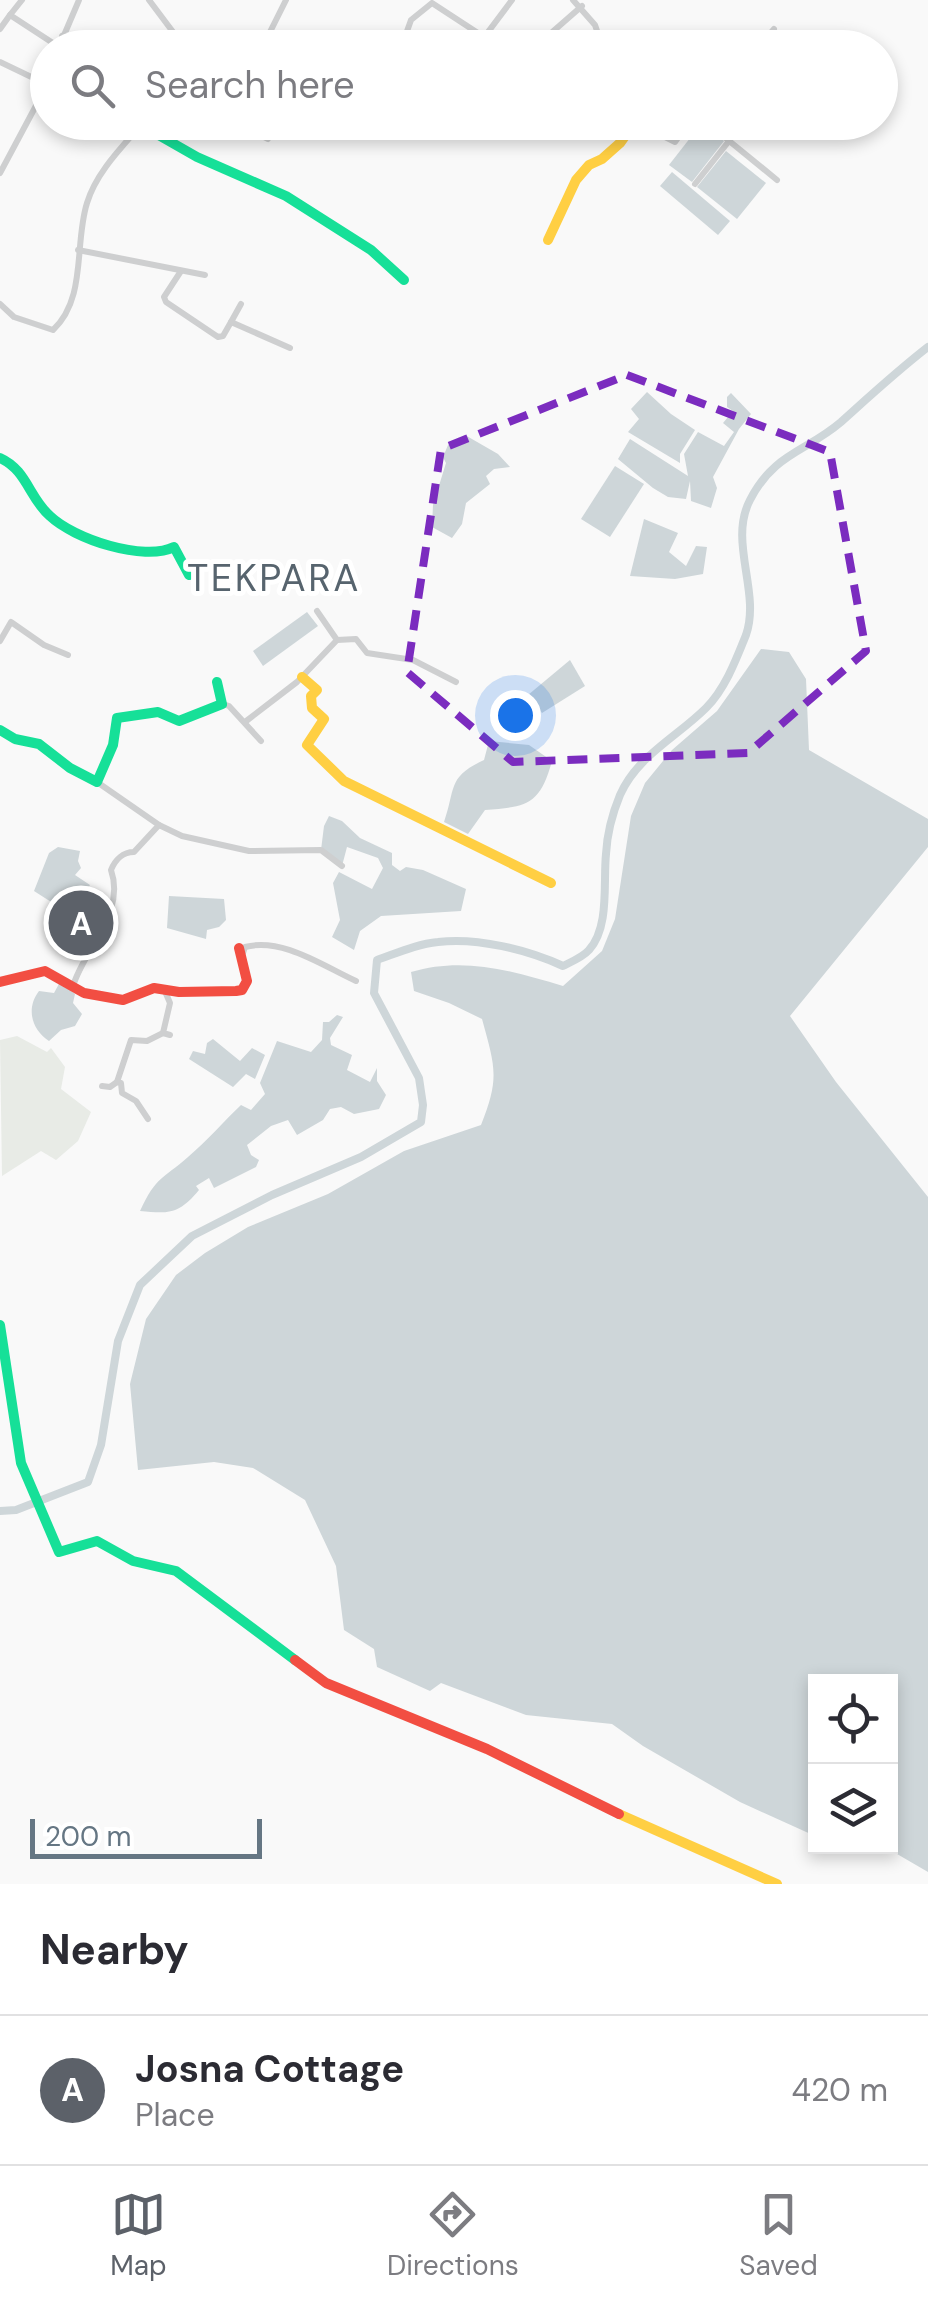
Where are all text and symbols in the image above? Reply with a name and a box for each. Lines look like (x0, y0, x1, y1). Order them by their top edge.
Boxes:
search box (30, 30, 898, 140)
icon: search (65, 58, 120, 113)
text: Search here (145, 60, 355, 110)
district label: TEKPARA (187, 553, 361, 603)
your location (490, 690, 541, 741)
pin: A (48, 886, 114, 960)
map controls (808, 1674, 898, 1854)
button: locate (808, 1674, 898, 1764)
button: layers (808, 1764, 898, 1854)
scale bar (30, 1814, 262, 1858)
text: 200 m (45, 1818, 132, 1855)
text: Nearby (40, 1922, 189, 1977)
text: Josna Cottage (135, 2044, 404, 2094)
text: A (61, 2069, 84, 2111)
text: 420 m (792, 2069, 888, 2111)
text: Place (135, 2094, 215, 2136)
tab: Map (110, 2187, 167, 2284)
tab: Directions (387, 2187, 519, 2284)
tab: Saved (739, 2187, 818, 2284)

